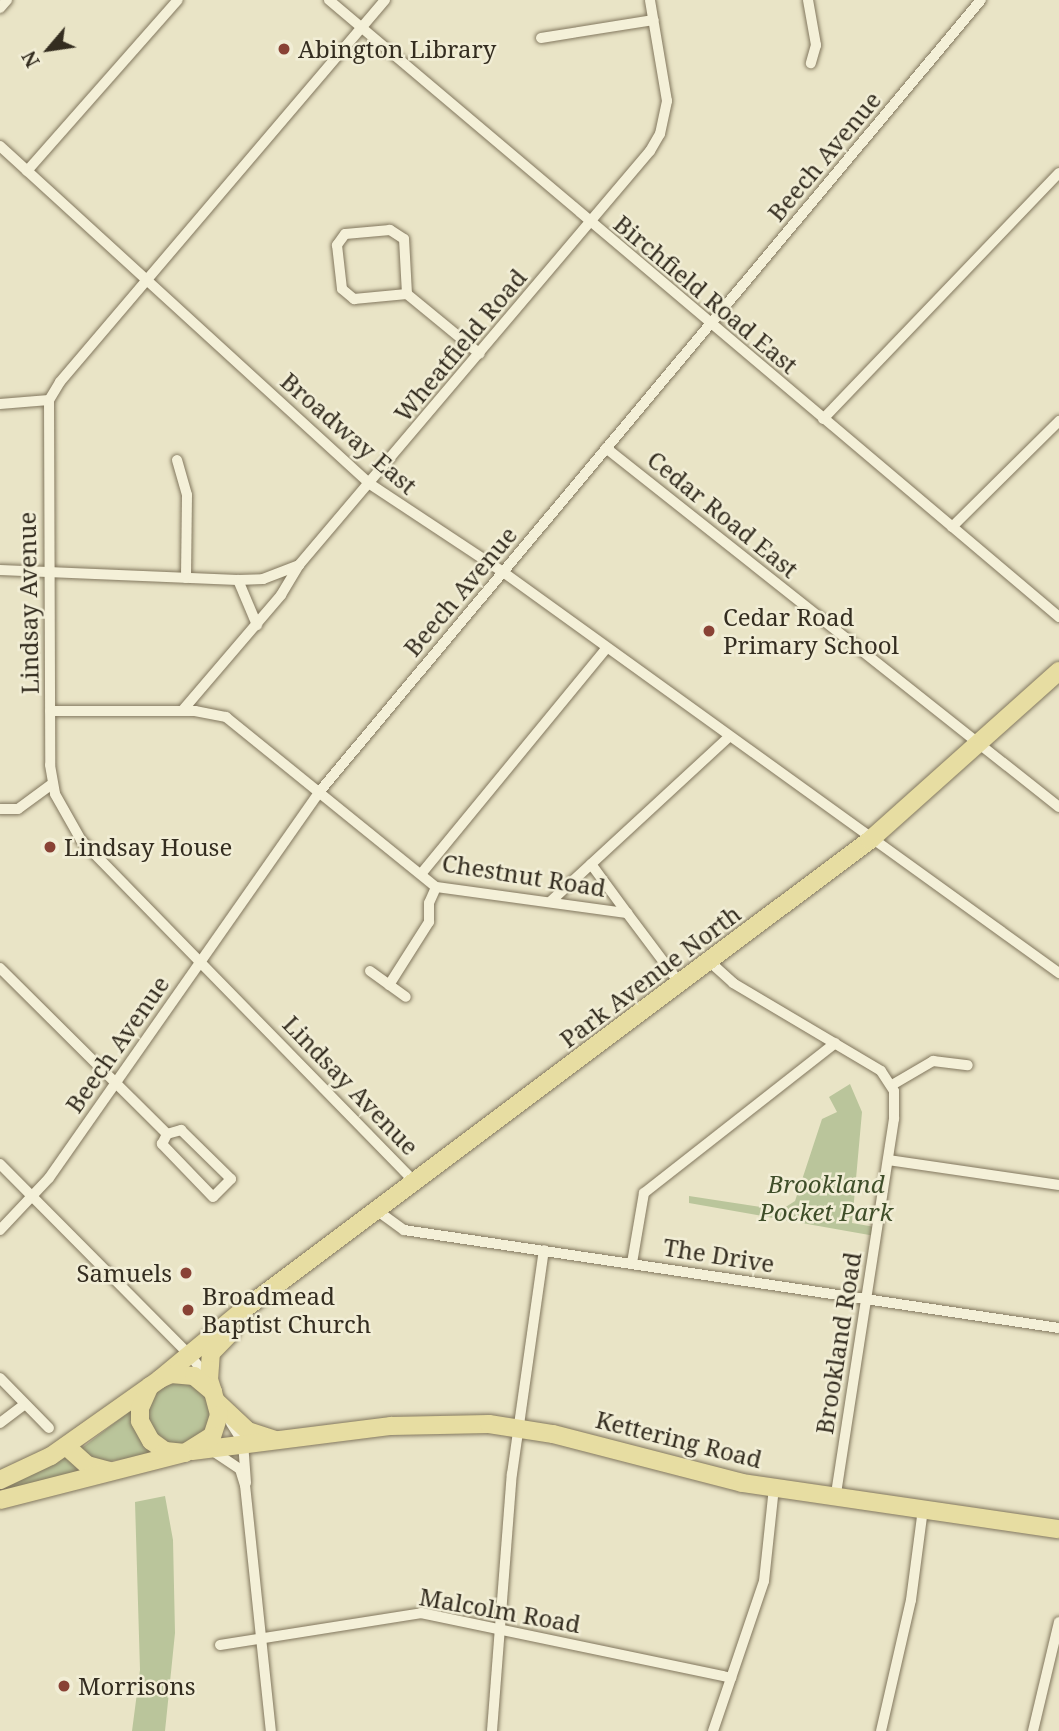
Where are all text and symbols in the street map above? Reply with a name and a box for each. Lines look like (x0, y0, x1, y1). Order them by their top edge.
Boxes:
north arrow (14, 14, 84, 84)
place label: Abington Library (298, 35, 496, 63)
marker: Abington Library (276, 41, 292, 57)
text: N (16, 46, 46, 72)
street label: Beech Avenue (761, 85, 887, 227)
street label: Birchfield Road East (608, 209, 804, 379)
street label: Wheatfield Road (388, 263, 532, 427)
street label: Broadway East (275, 366, 423, 500)
street label: Cedar Road East (642, 445, 804, 583)
street label: Lindsay Avenue (12, 512, 44, 694)
street label: Beech Avenue (397, 520, 523, 662)
place label: Cedar Road Primary School (723, 603, 899, 659)
marker: Cedar Road Primary School (701, 623, 717, 639)
place label: Lindsay House (64, 833, 232, 861)
marker: Lindsay House (42, 839, 58, 855)
street label: Chestnut Road (440, 848, 608, 902)
street label: Park Avenue North (554, 899, 746, 1053)
street label: Beech Avenue (59, 970, 175, 1118)
street label: Lindsay Avenue (277, 1009, 425, 1161)
park label: Brookland Pocket Park (759, 1170, 893, 1226)
street label: The Drive (661, 1232, 777, 1278)
street label: Brookland Road (809, 1250, 867, 1436)
place label: Samuels (76, 1259, 172, 1287)
marker: Samuels (178, 1265, 194, 1281)
place label: Broadmead Baptist Church (202, 1282, 371, 1338)
marker: Broadmead Baptist Church (180, 1302, 196, 1318)
street label: Kettering Road (593, 1404, 765, 1474)
street label: Malcolm Road (417, 1582, 583, 1638)
place label: Morrisons (78, 1672, 196, 1700)
marker: Morrisons (56, 1678, 72, 1694)

